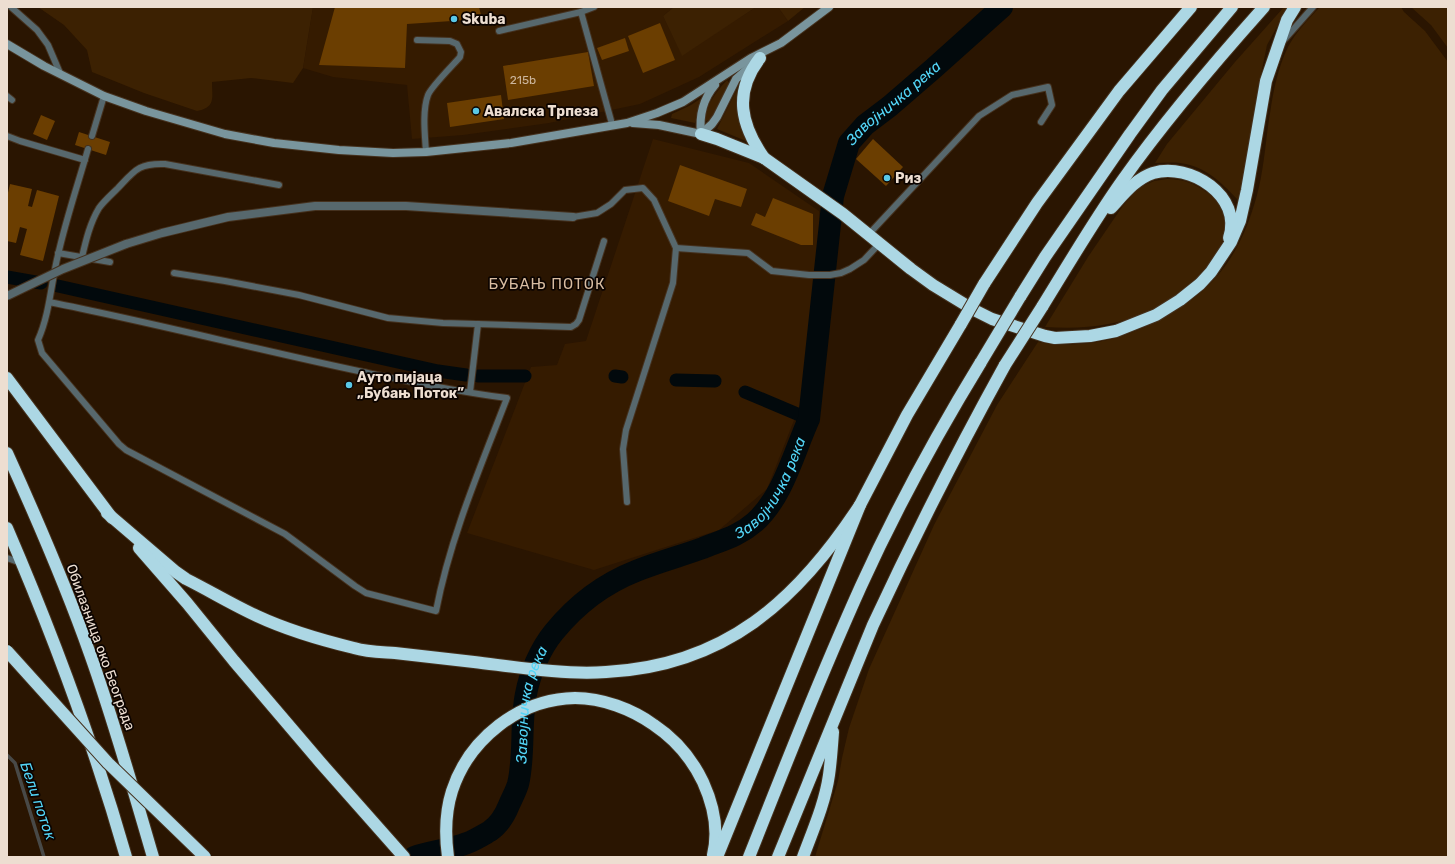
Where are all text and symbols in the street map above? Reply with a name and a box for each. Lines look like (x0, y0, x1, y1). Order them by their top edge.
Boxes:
place label: Skuba (462, 11, 506, 28)
marker: Skuba (449, 14, 459, 24)
water label: Завојничка река (842, 57, 945, 150)
house number: 215b (510, 73, 536, 87)
place label: Авалска Трпеза (484, 103, 598, 120)
marker: Авалска Трпеза (471, 106, 481, 116)
place label: Риз (895, 170, 921, 187)
marker: Риз (882, 173, 892, 183)
district label: БУБАЊ ПОТОК (488, 275, 606, 293)
place label: Ауто пијаца „Бубањ Поток” (357, 369, 464, 402)
marker: Ауто пијаца „Бубањ Поток” (344, 380, 354, 390)
water label: Завојничка река (731, 434, 810, 543)
street label: Обилазница око Београда (62, 562, 139, 733)
water label: Завојничка река (512, 643, 551, 765)
water label: Бели поток (16, 760, 60, 843)

